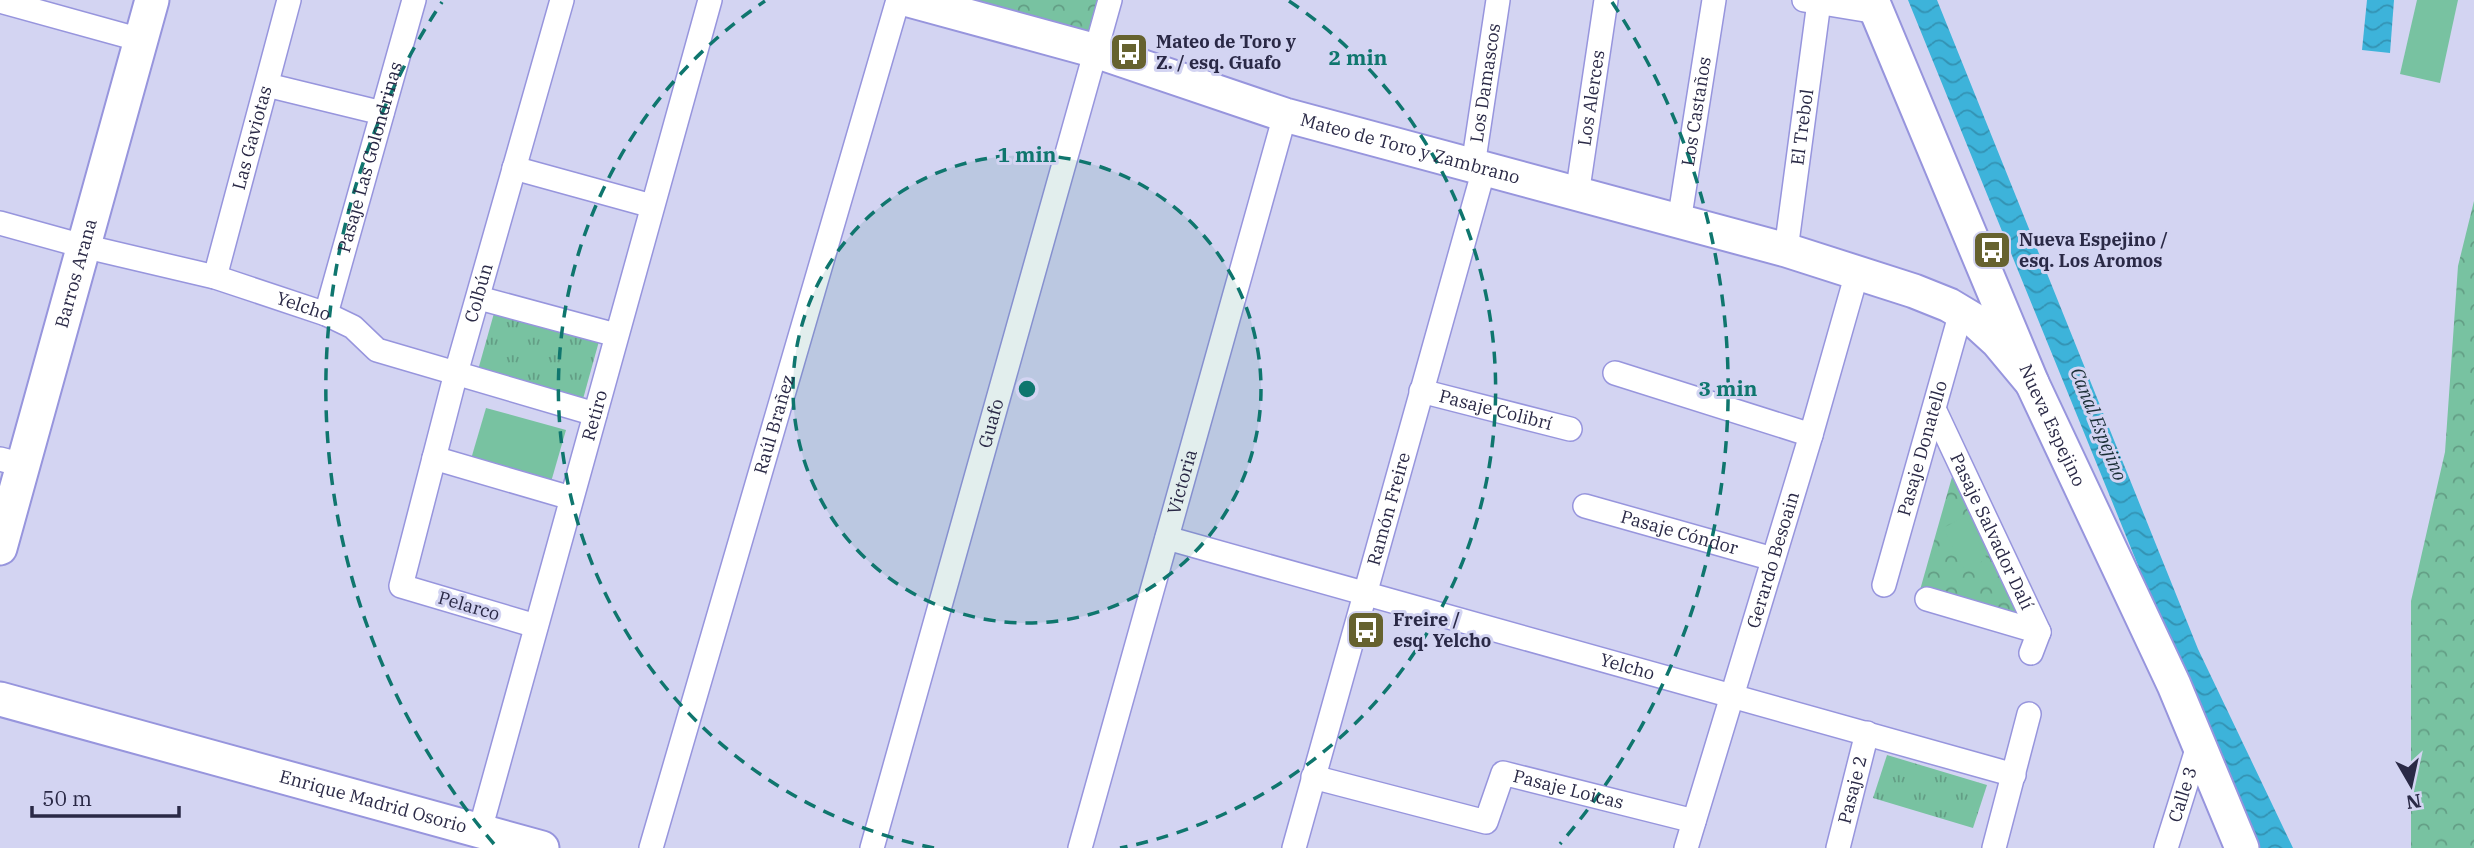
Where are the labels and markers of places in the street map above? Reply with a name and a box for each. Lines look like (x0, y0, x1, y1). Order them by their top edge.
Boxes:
place label: Mateo de Toro y Z. / esq. Guafo (1156, 30, 1297, 74)
bus stop icon: Mateo de Toro y Z. / esq. Guafo (1108, 31, 1150, 73)
place label: Nueva Espejino / esq. Los Aromos (2019, 228, 2168, 272)
bus stop icon: Nueva Espejino / esq. Los Aromos (1971, 229, 2013, 271)
centre of rings (1015, 377, 1039, 401)
place label: Freire / esq. Yelcho (1393, 608, 1491, 652)
bus stop icon: Freire / esq. Yelcho (1345, 609, 1387, 651)

